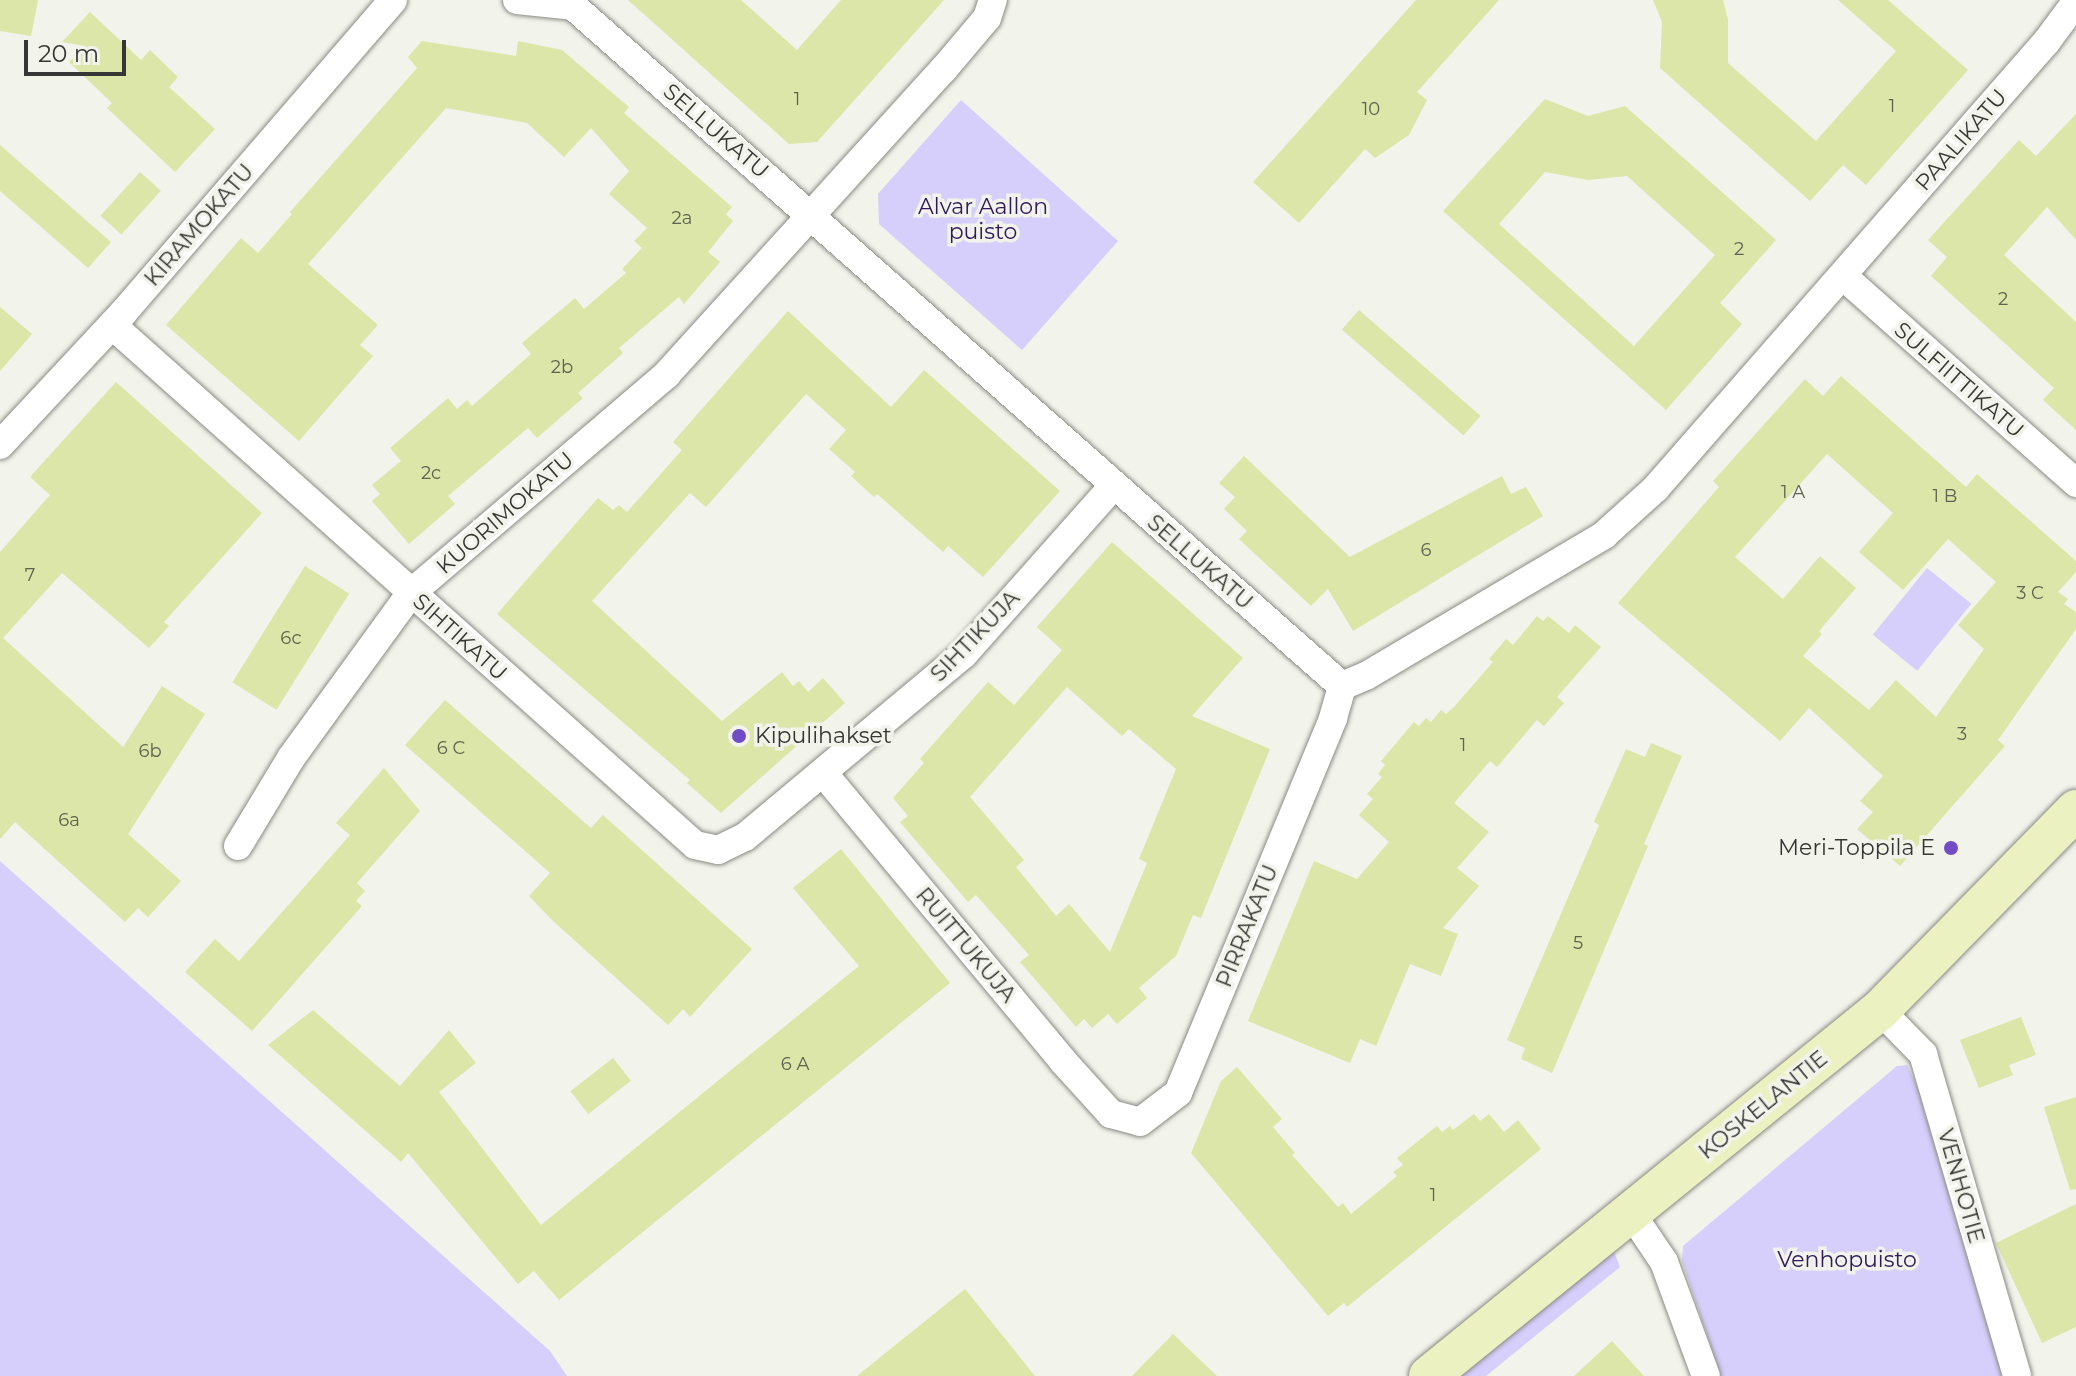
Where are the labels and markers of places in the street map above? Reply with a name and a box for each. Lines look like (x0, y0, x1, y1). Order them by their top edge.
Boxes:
place label: Kipulihakset (755, 723, 892, 749)
marker: Kipulihakset (730, 727, 748, 745)
place label: Meri-Toppila E (1778, 835, 1935, 861)
marker: Meri-Toppila E (1942, 839, 1960, 857)

